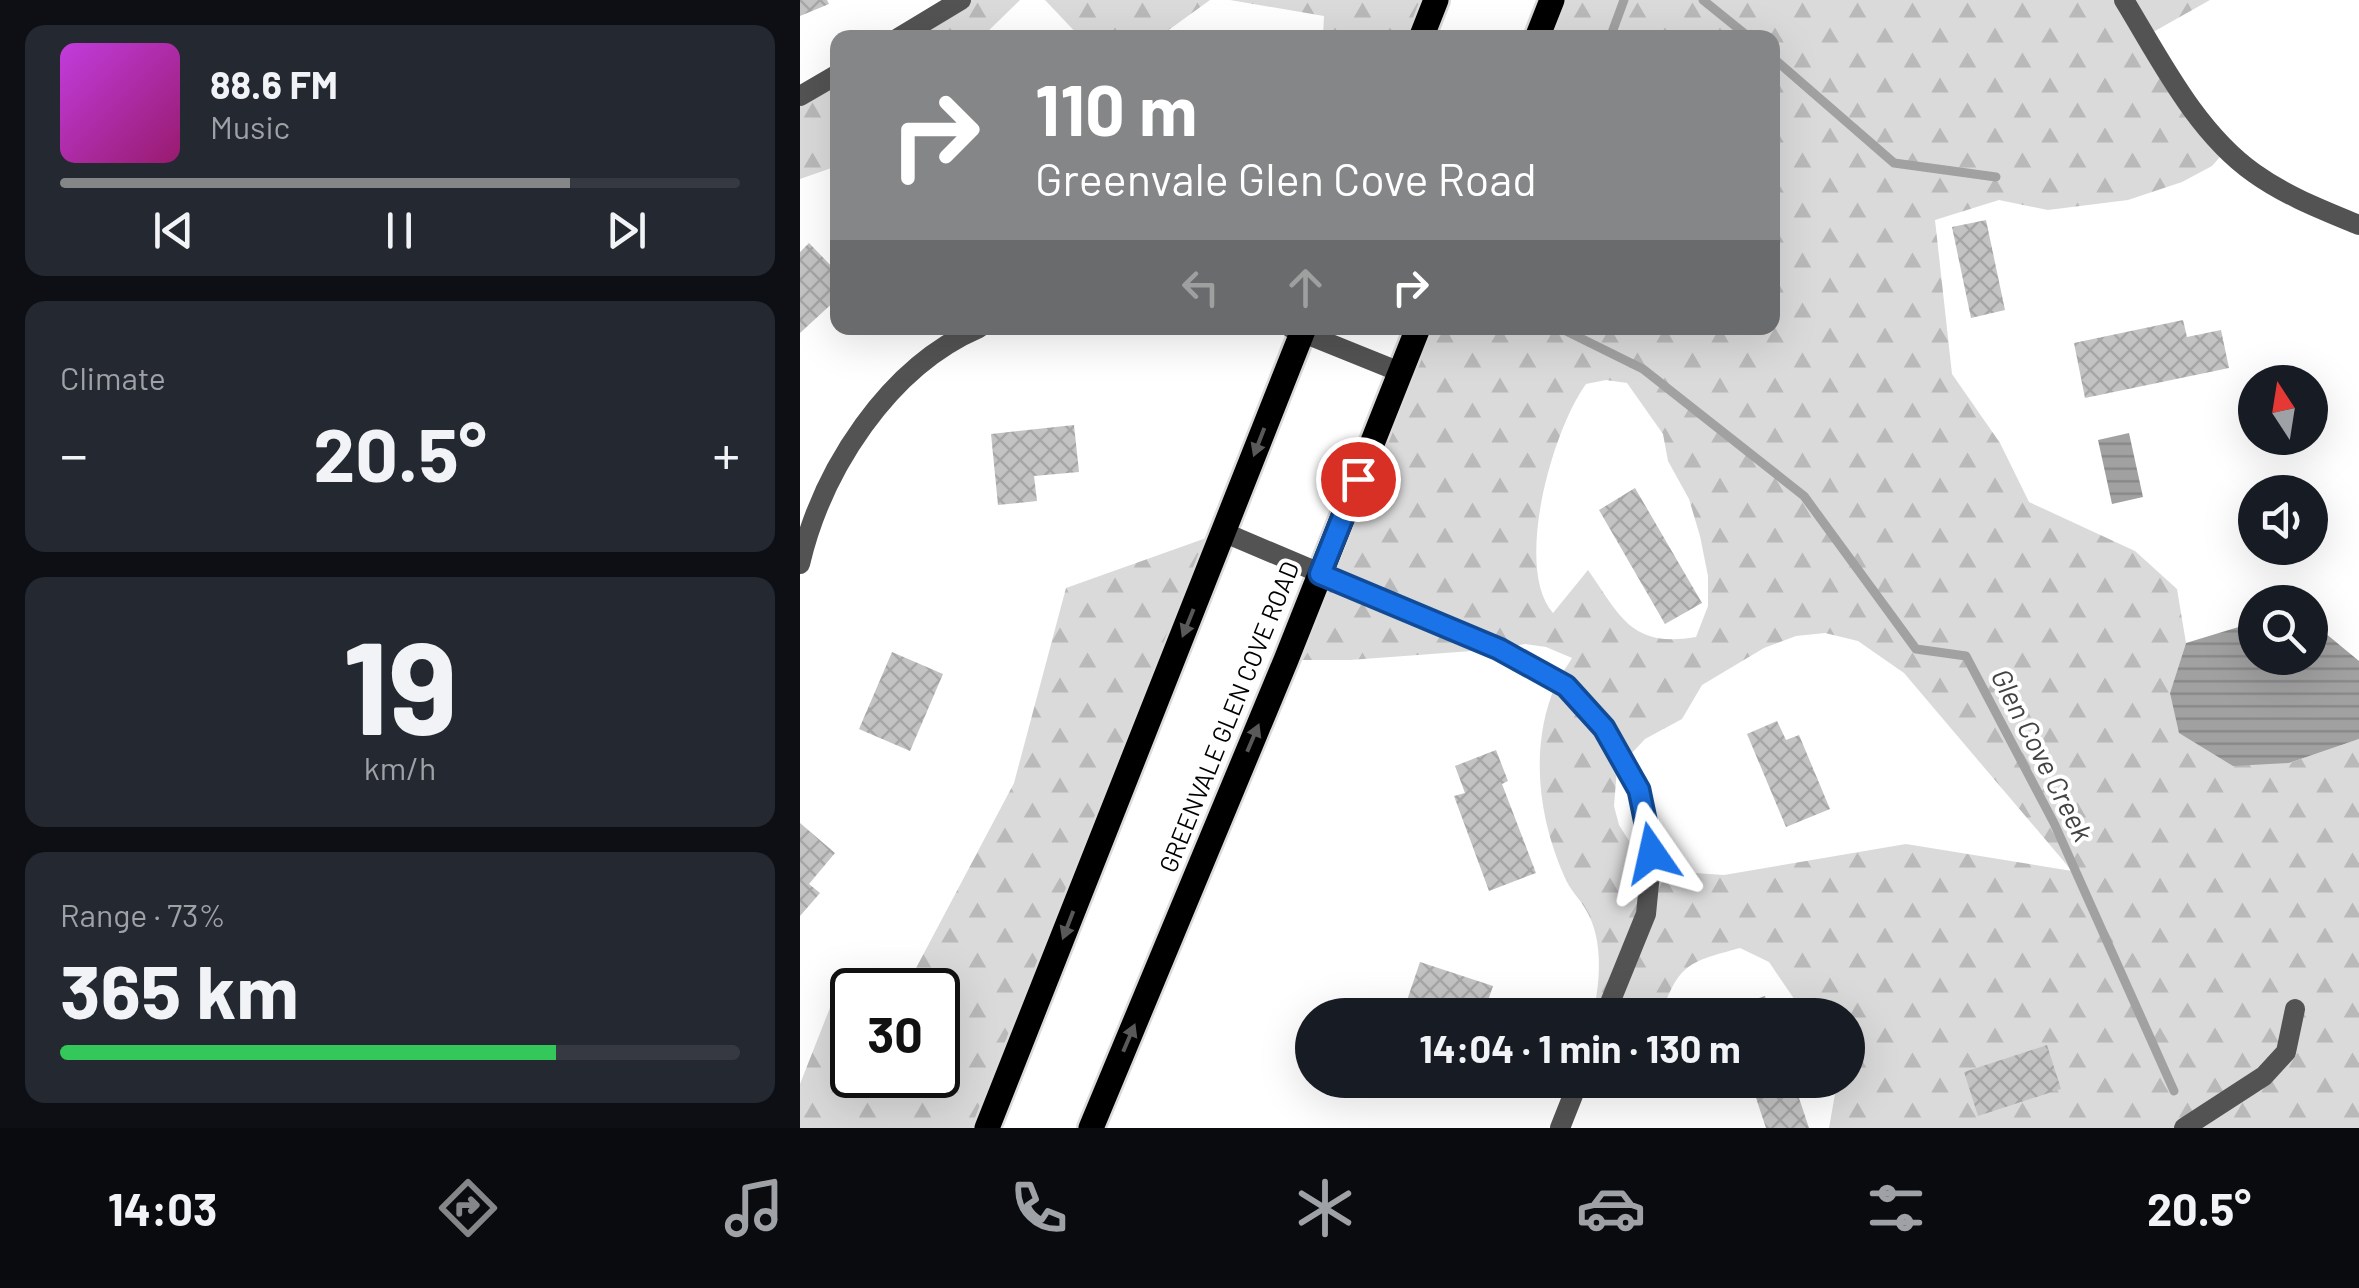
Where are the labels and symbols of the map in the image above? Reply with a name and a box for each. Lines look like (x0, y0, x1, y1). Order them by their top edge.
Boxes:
north arrow (2238, 365, 2328, 455)
one-way arrow (1251, 427, 1266, 457)
pin (1316, 437, 1401, 522)
street label: GREENVALE GLEN COVE ROAD (1152, 557, 1304, 876)
one-way arrow (1179, 608, 1195, 638)
water label: Glen Cove Creek (1985, 662, 2101, 847)
one-way arrow (1245, 723, 1261, 753)
position arrow (1600, 801, 1704, 905)
one-way arrow (1059, 910, 1075, 940)
speed limit sign: 30 (830, 968, 960, 1098)
one-way arrow (1121, 1023, 1137, 1053)

